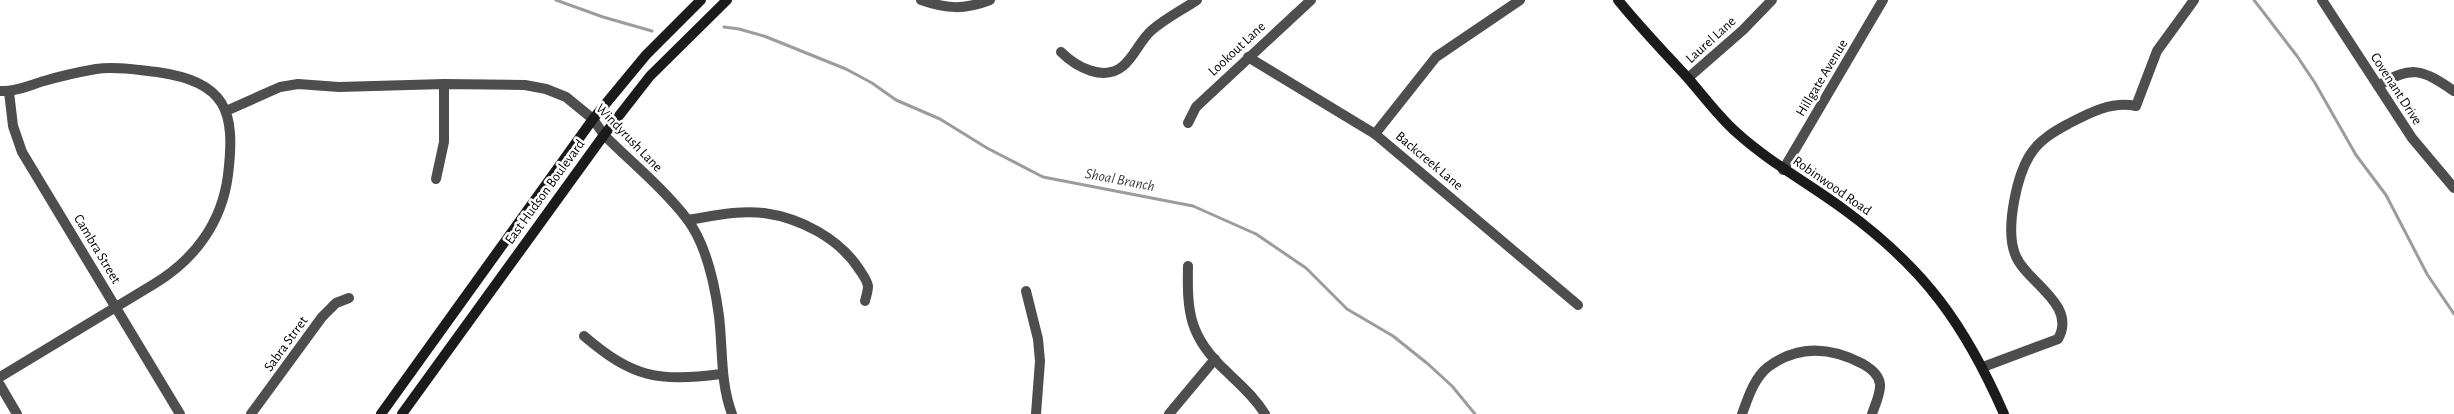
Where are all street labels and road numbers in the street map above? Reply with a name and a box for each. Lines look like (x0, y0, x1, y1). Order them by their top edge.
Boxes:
street label: Laurel Lane (1683, 14, 1739, 66)
street label: Lookout Lane (1206, 19, 1268, 79)
street label: Hillgate Avenue (1794, 37, 1850, 119)
street label: Covenant Drive (2368, 51, 2424, 127)
street label: Windyrush Lane (593, 101, 665, 175)
street label: Backcreek Lane (1393, 129, 1465, 193)
street label: East Hudson Boulevard (503, 137, 587, 247)
street label: Robinwood Road (1790, 154, 1874, 218)
street label: Cambra Street (71, 212, 123, 286)
street label: Sabra Strret (262, 314, 311, 374)

